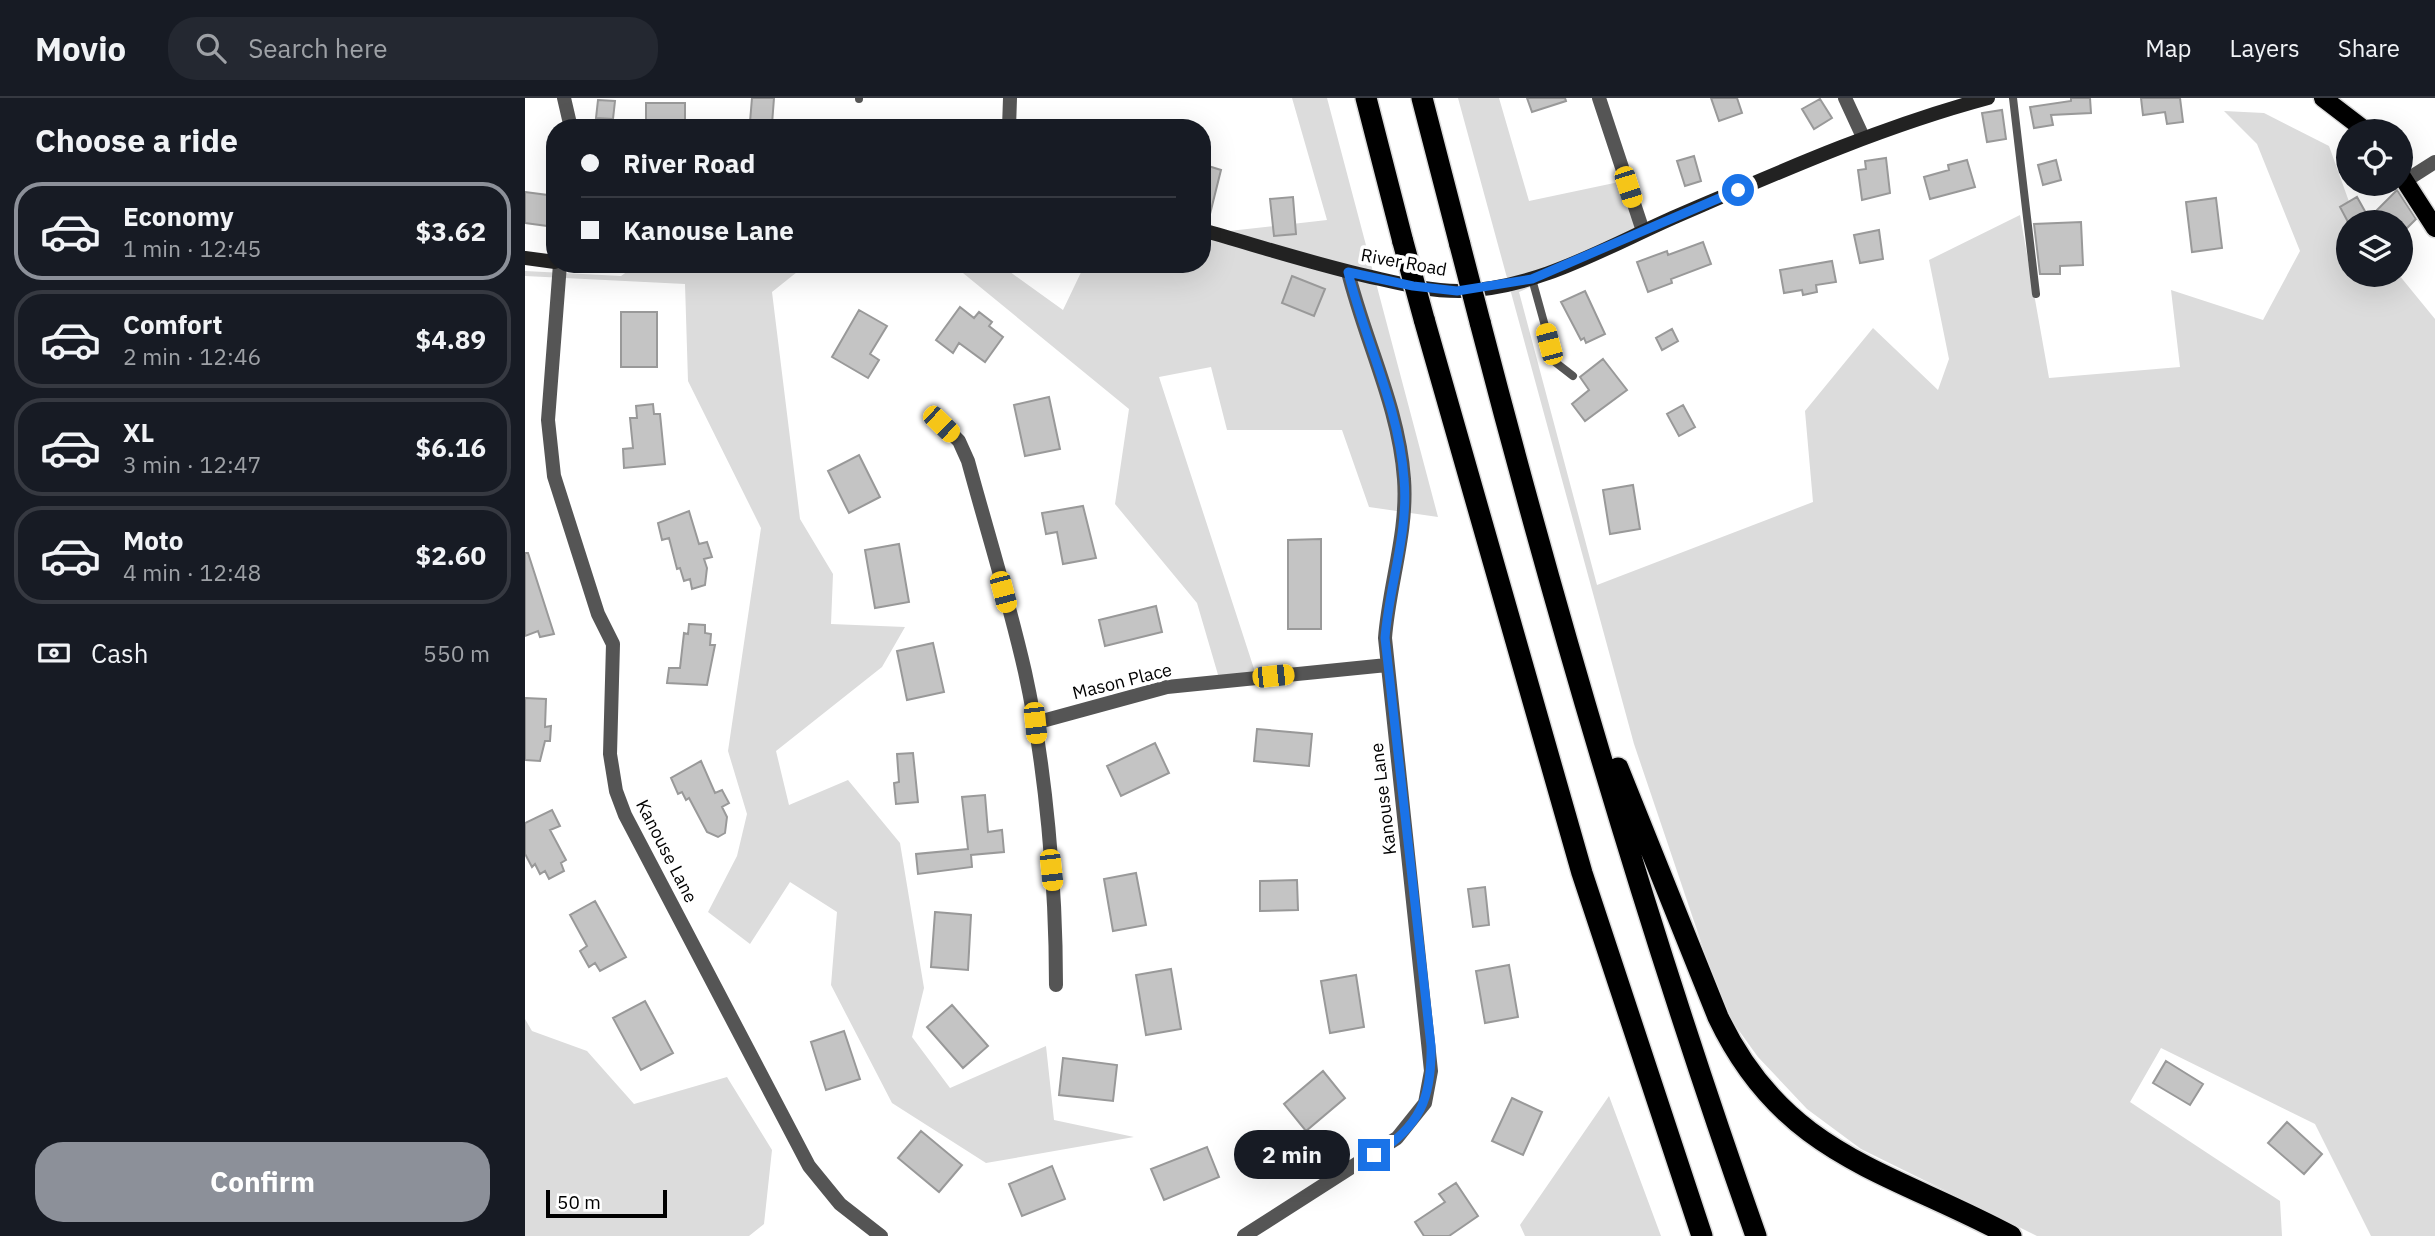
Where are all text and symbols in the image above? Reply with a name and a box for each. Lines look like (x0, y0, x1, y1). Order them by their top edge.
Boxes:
search box (168, 17, 658, 80)
text: Movio (35, 27, 126, 70)
icon: search (192, 29, 230, 67)
text: Search here (248, 31, 388, 65)
text: Map (2145, 32, 2192, 64)
text: Layers (2230, 32, 2300, 64)
text: Share (2338, 32, 2400, 64)
text: Choose a ride (35, 119, 238, 161)
map controls (2336, 119, 2413, 287)
button: locate (2336, 119, 2413, 196)
text: River Road (623, 146, 755, 180)
car (1612, 164, 1645, 210)
route start (1722, 174, 1754, 206)
text: Economy (123, 199, 234, 233)
icon: car (39, 200, 102, 263)
button: layers (2336, 210, 2413, 287)
text: Kanouse Lane (623, 213, 794, 247)
text: $3.62 (416, 214, 486, 248)
text: 1 min · 12:45 (123, 233, 261, 263)
street label: River Road (1359, 243, 1449, 281)
text: Comfort (123, 307, 222, 341)
icon: car (39, 308, 102, 371)
car (1534, 321, 1565, 367)
text: $4.89 (416, 322, 486, 356)
text: 2 min · 12:46 (123, 341, 261, 371)
car (919, 402, 964, 446)
text: XL (123, 415, 154, 449)
icon: car (39, 416, 102, 479)
text: $6.16 (416, 430, 486, 464)
text: 3 min · 12:47 (123, 449, 261, 479)
text: Moto (123, 523, 183, 557)
icon: car (39, 524, 102, 587)
text: $2.60 (416, 538, 486, 572)
text: 4 min · 12:48 (123, 557, 261, 587)
car (988, 569, 1019, 615)
icon: cash (35, 634, 73, 672)
text: Cash (91, 636, 148, 670)
text: 550 m (423, 638, 490, 668)
street label: Mason Place (1070, 658, 1174, 704)
car (1252, 663, 1295, 689)
car (1023, 701, 1048, 745)
street label: Kanouse Lane (1365, 741, 1401, 856)
street label: Kanouse Lane (631, 795, 703, 907)
car (1039, 848, 1064, 892)
callout: 2 min (1234, 1130, 1349, 1180)
text: 2 min (1262, 1139, 1322, 1169)
route end (1358, 1139, 1390, 1171)
button: Confirm (35, 1142, 490, 1222)
scale bar (546, 1187, 667, 1219)
text: 50 m (557, 1190, 601, 1214)

